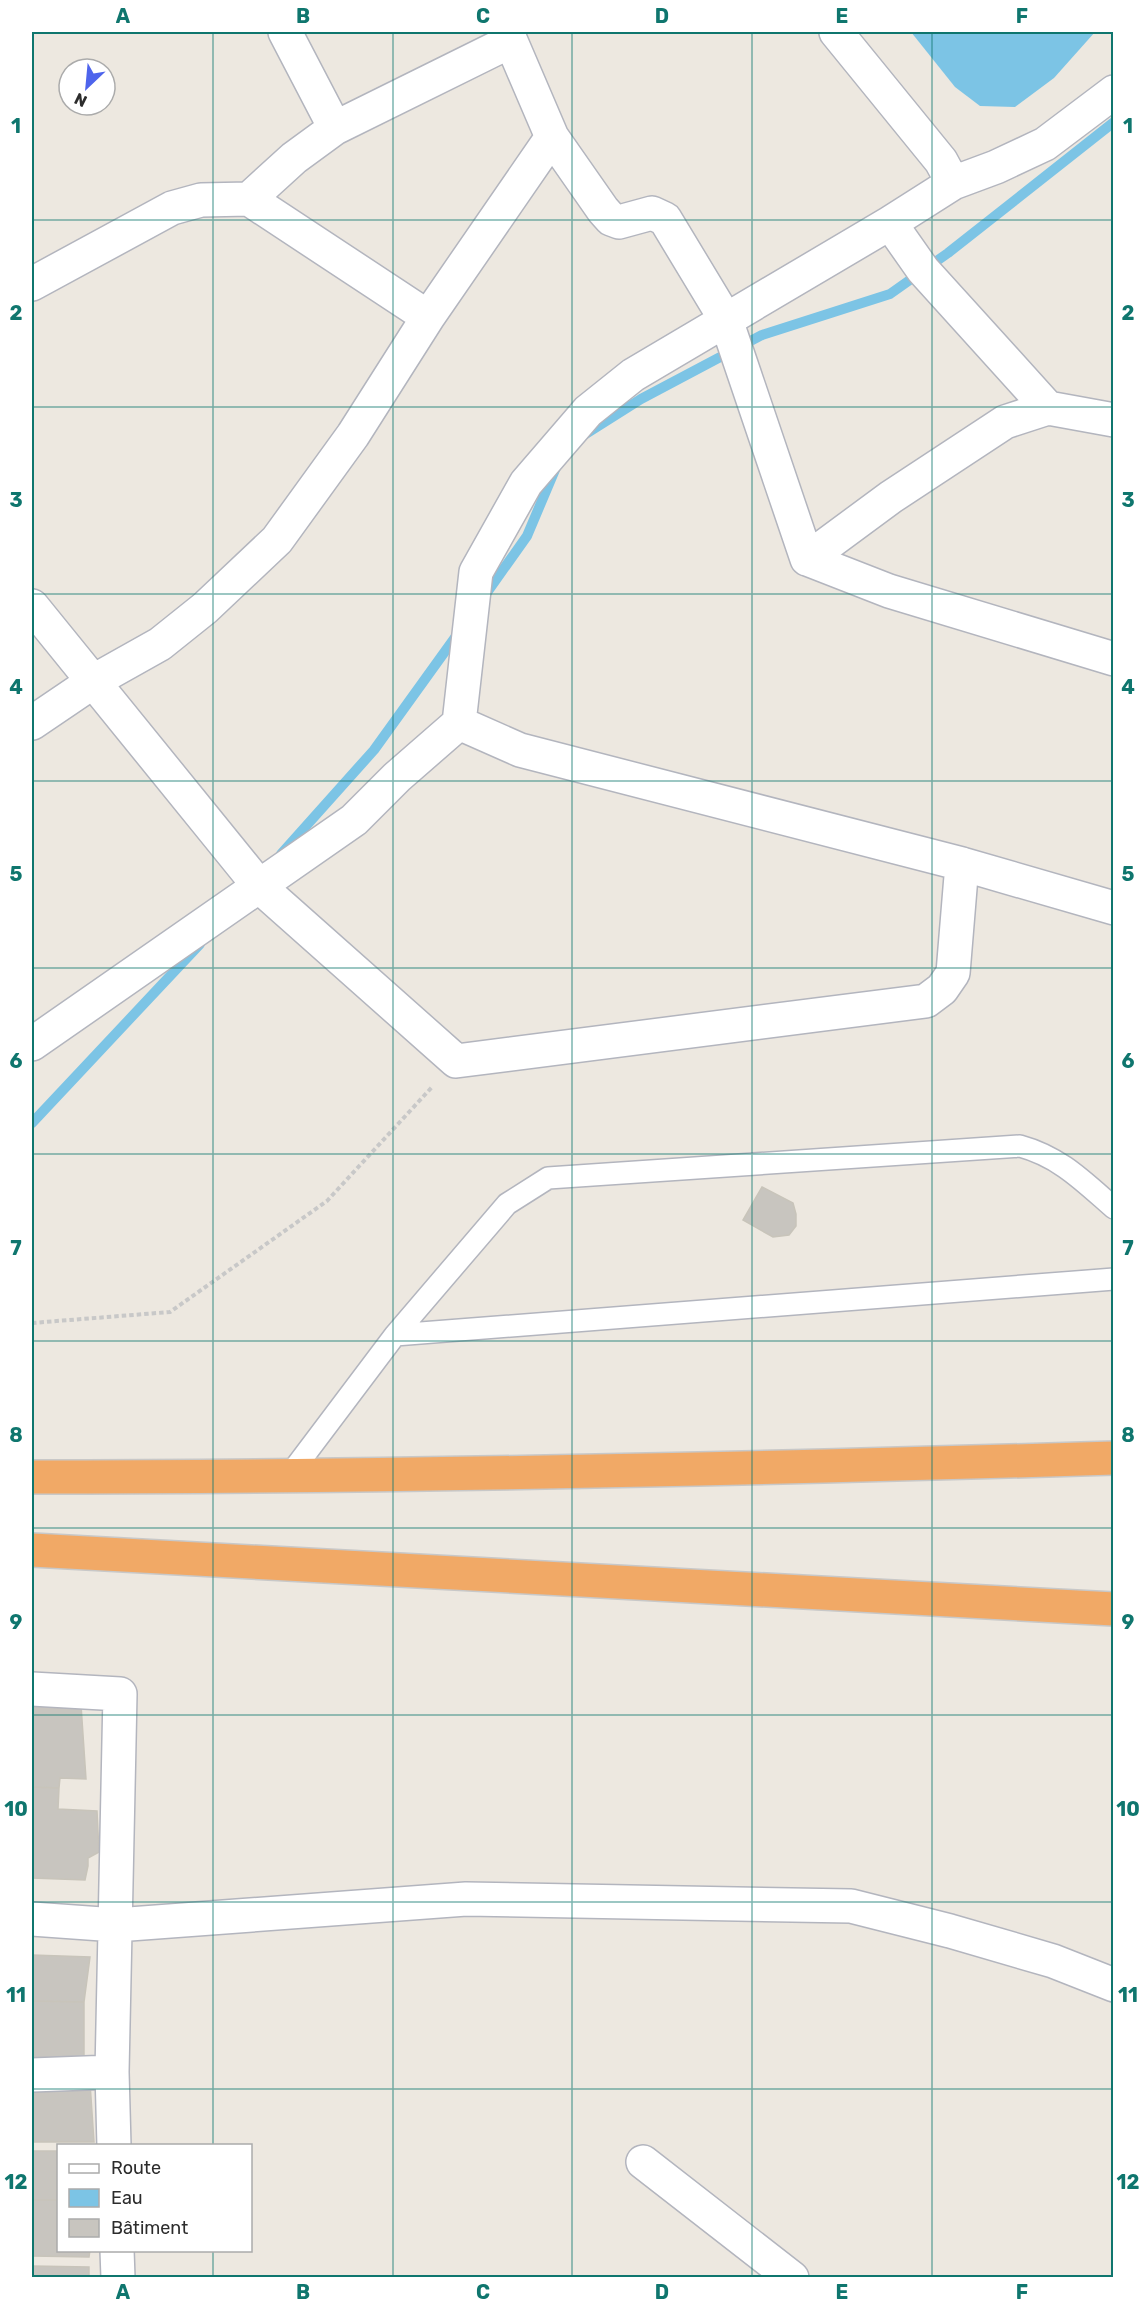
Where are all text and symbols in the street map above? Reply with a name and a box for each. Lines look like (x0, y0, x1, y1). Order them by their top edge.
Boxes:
text: A (116, 4, 131, 28)
text: B (296, 4, 310, 28)
text: C (476, 4, 490, 28)
text: D (655, 4, 669, 28)
text: E (836, 4, 848, 28)
text: F (1016, 4, 1028, 28)
north arrow (57, 57, 117, 117)
text: N (71, 89, 90, 111)
text: 1 (11, 114, 21, 138)
text: 1 (1123, 114, 1133, 138)
text: 2 (10, 301, 23, 325)
text: 2 (1122, 301, 1135, 325)
text: 3 (9, 488, 23, 512)
text: 3 (1121, 488, 1135, 512)
text: 4 (9, 675, 23, 699)
text: 4 (1121, 675, 1135, 699)
text: 5 (10, 862, 23, 886)
text: 5 (1122, 862, 1135, 886)
text: 6 (9, 1049, 23, 1073)
text: 6 (1121, 1049, 1135, 1073)
text: 7 (10, 1236, 22, 1260)
text: 7 (1122, 1236, 1134, 1260)
text: 8 (9, 1423, 23, 1447)
text: 8 (1121, 1423, 1135, 1447)
text: 9 (10, 1610, 23, 1634)
text: 9 (1122, 1610, 1135, 1634)
text: 10 (4, 1797, 28, 1821)
text: 10 (1116, 1797, 1140, 1821)
text: 11 (6, 1983, 26, 2007)
text: 11 (1118, 1983, 1138, 2007)
legend (57, 2144, 252, 2252)
text: Route (111, 2157, 161, 2179)
text: 12 (5, 2170, 27, 2194)
text: 12 (1117, 2170, 1139, 2194)
text: Eau (111, 2187, 143, 2209)
text: Bâtiment (111, 2217, 188, 2239)
text: A (116, 2280, 131, 2304)
text: B (296, 2280, 310, 2304)
text: C (476, 2280, 490, 2304)
text: D (655, 2280, 669, 2304)
text: E (836, 2280, 848, 2304)
text: F (1016, 2280, 1028, 2304)

